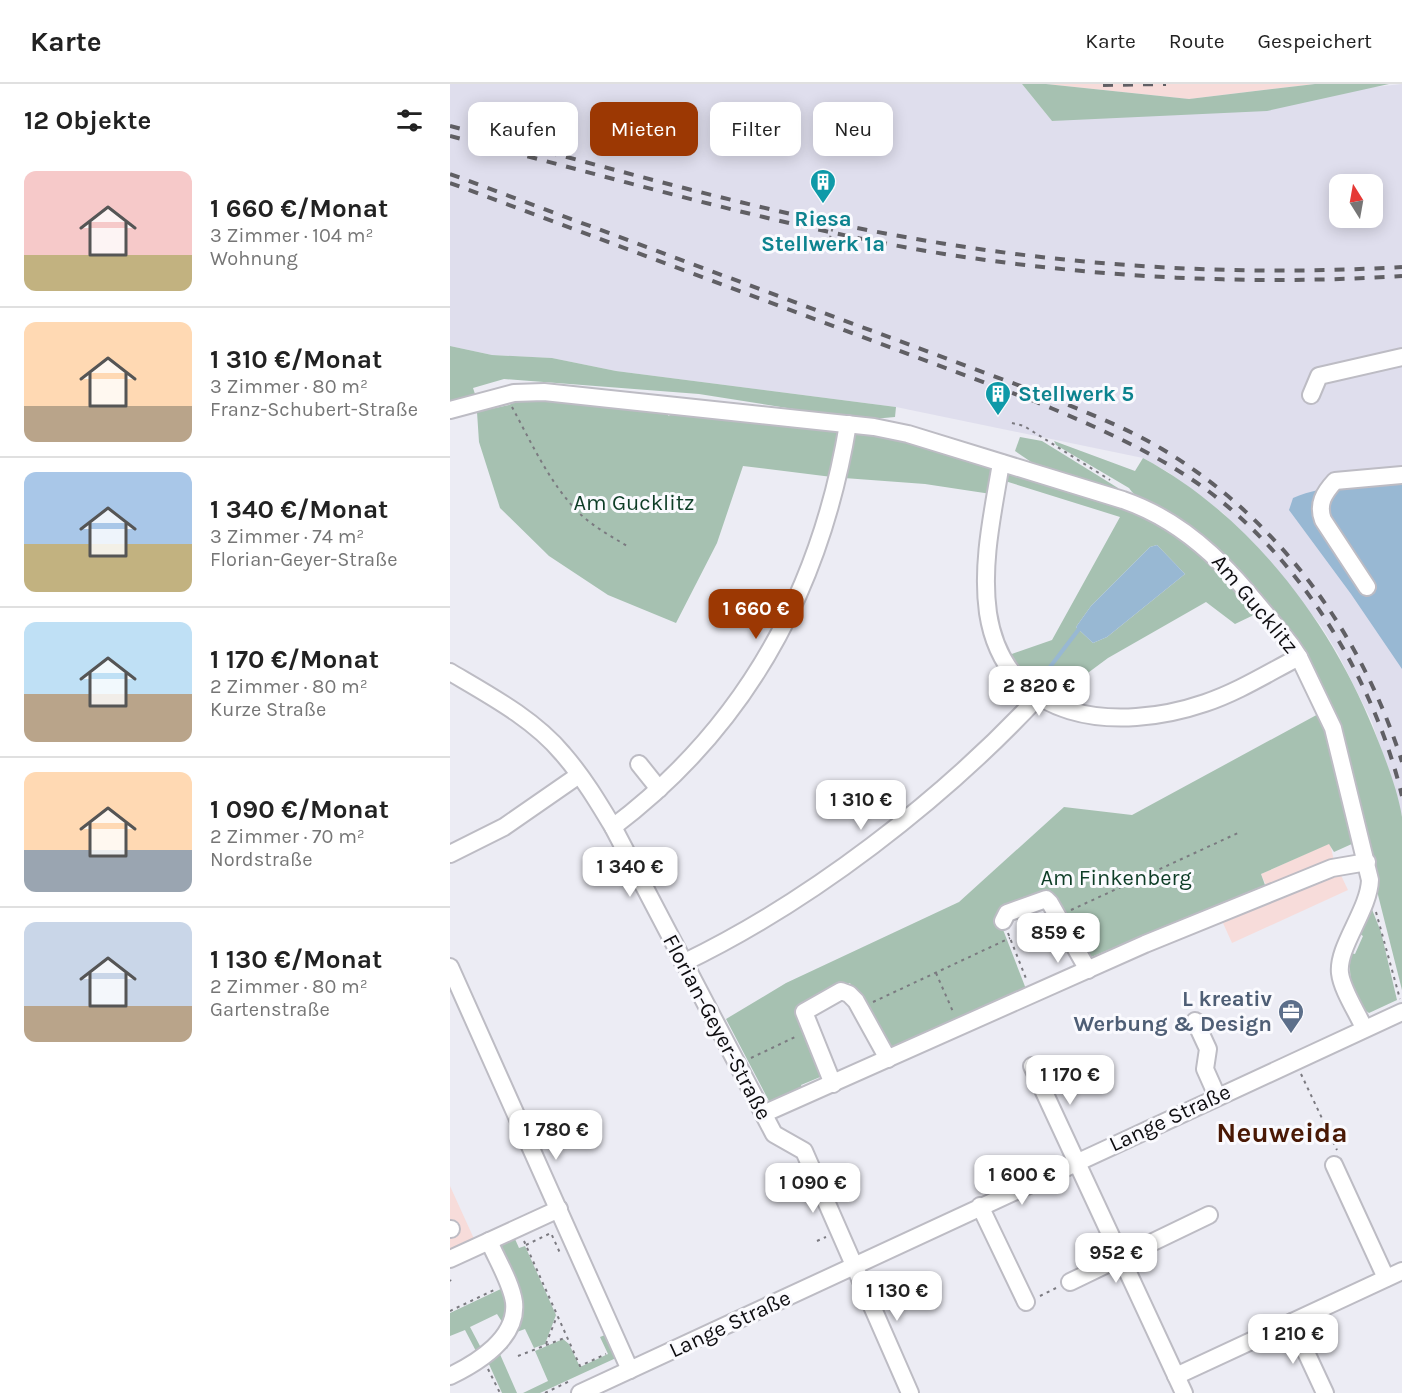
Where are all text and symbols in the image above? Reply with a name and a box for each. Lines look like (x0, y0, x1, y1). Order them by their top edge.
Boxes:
text: Karte (30, 25, 102, 58)
text: Karte (1085, 29, 1136, 53)
text: Route (1169, 29, 1225, 53)
text: Gespeichert (1258, 29, 1372, 53)
chip: Kaufen (468, 102, 578, 156)
chip: Mieten (590, 102, 698, 156)
chip: Filter (710, 102, 801, 156)
chip: Neu (813, 102, 893, 156)
icon: filters (393, 104, 426, 137)
text: 12 Objekte (24, 105, 151, 136)
building icon: Riesa Stellwerk 1a (808, 167, 838, 205)
north arrow (1329, 174, 1383, 228)
map controls (1329, 174, 1383, 228)
text: 1 660 €/Monat (210, 193, 388, 224)
icon: home (72, 195, 144, 267)
place label: Riesa Stellwerk 1a (761, 206, 885, 257)
text: 3 Zimmer · 104 m² (210, 224, 373, 247)
text: Wohnung (210, 247, 298, 270)
text: 1 310 €/Monat (210, 344, 382, 375)
icon: home (72, 346, 144, 418)
text: 3 Zimmer · 80 m² (210, 375, 368, 398)
building icon: Stellwerk 5 (983, 379, 1013, 417)
place label: Stellwerk 5 (1018, 381, 1134, 407)
text: Franz-Schubert-Straße (210, 398, 418, 421)
park label: Am Gucklitz (573, 490, 695, 516)
text: 1 340 €/Monat (210, 494, 388, 525)
icon: home (72, 496, 144, 568)
text: 3 Zimmer · 74 m² (210, 525, 364, 548)
text: Florian-Geyer-Straße (210, 548, 398, 571)
street label: Am Gucklitz (1206, 549, 1304, 659)
pin: 1 660 € (701, 589, 811, 640)
text: 1 660 € (723, 597, 789, 620)
text: 1 170 €/Monat (210, 644, 379, 675)
icon: home (72, 646, 144, 718)
pin: 2 820 € (984, 666, 1094, 717)
text: 2 820 € (1003, 674, 1075, 697)
text: 2 Zimmer · 80 m² (210, 675, 368, 698)
text: Kurze Straße (210, 698, 326, 721)
pin: 1 310 € (806, 780, 916, 831)
text: 1 310 € (830, 788, 892, 811)
text: 1 090 €/Monat (210, 794, 389, 825)
icon: home (72, 796, 144, 868)
text: 2 Zimmer · 70 m² (210, 825, 365, 848)
pin: 1 340 € (575, 847, 685, 898)
text: Nordstraße (210, 848, 313, 871)
text: 1 340 € (597, 855, 663, 878)
park label: Am Finkenberg (1040, 865, 1192, 891)
pin: 859 € (1016, 913, 1100, 964)
text: 859 € (1031, 921, 1085, 944)
street label: Florian-Geyer-Straße (657, 930, 777, 1124)
text: 1 130 €/Monat (210, 944, 382, 975)
icon: home (72, 946, 144, 1018)
text: 2 Zimmer · 80 m² (210, 975, 368, 998)
place label: L kreativ Werbung & Design (1073, 986, 1273, 1037)
office icon: L kreativ Werbung & Design (1276, 997, 1306, 1035)
text: Gartenstraße (210, 998, 330, 1021)
pin: 1 170 € (1015, 1055, 1125, 1106)
text: 1 170 € (1040, 1063, 1100, 1086)
street label: Lange Straße (1105, 1079, 1235, 1157)
pin: 1 780 € (501, 1110, 611, 1161)
district label: Neuweida (1216, 1116, 1348, 1149)
text: 1 780 € (523, 1118, 589, 1141)
pin: 1 600 € (967, 1155, 1077, 1206)
pin: 1 090 € (758, 1163, 868, 1214)
text: 1 600 € (988, 1163, 1056, 1186)
text: 1 090 € (779, 1171, 847, 1194)
pin: 952 € (1074, 1233, 1158, 1284)
text: 952 € (1089, 1241, 1143, 1264)
pin: 1 130 € (842, 1271, 952, 1322)
text: 1 130 € (866, 1279, 928, 1302)
street label: Lange Straße (665, 1285, 795, 1363)
pin: 1 210 € (1238, 1314, 1348, 1365)
text: 1 210 € (1262, 1322, 1324, 1345)

